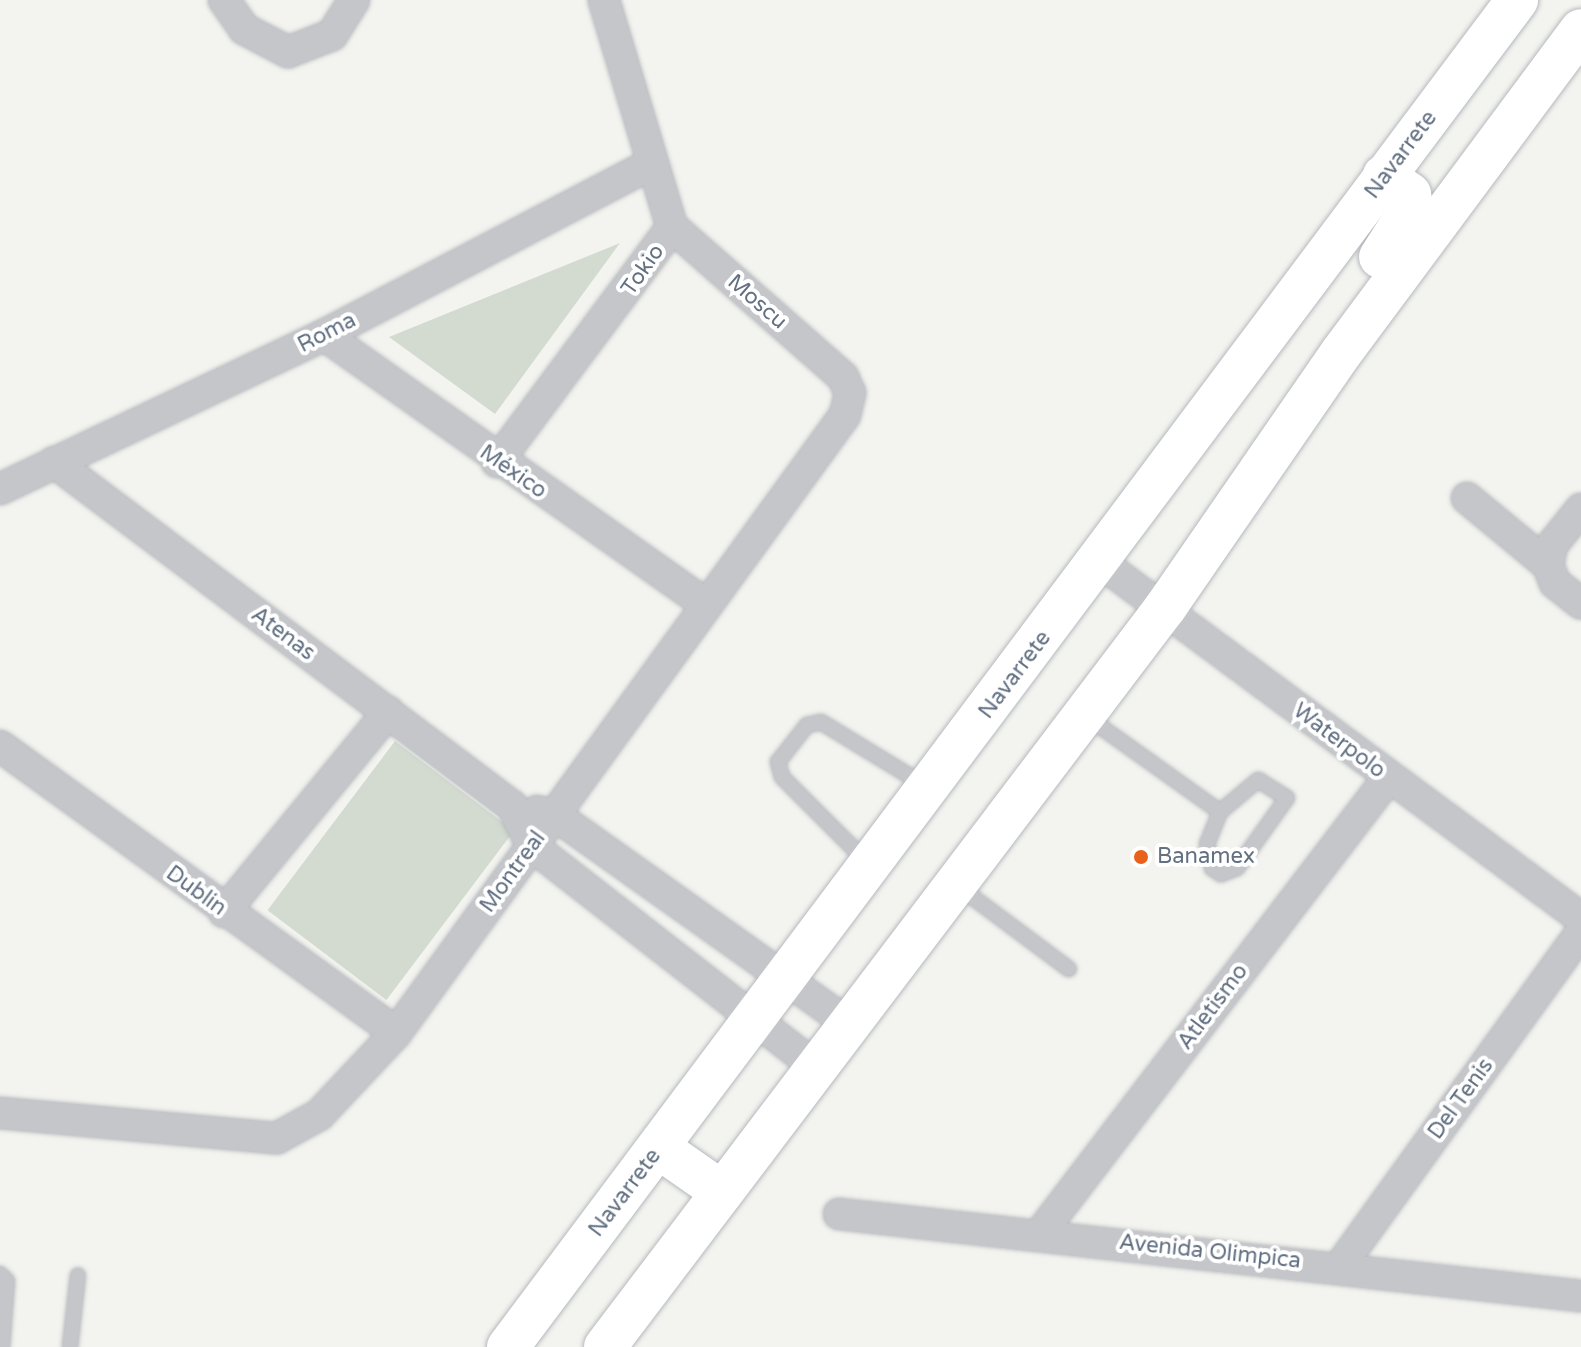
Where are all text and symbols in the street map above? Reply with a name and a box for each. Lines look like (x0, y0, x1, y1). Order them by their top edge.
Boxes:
street label: Navarrete (1359, 106, 1443, 204)
street label: Tokio (616, 239, 670, 301)
street label: Moscu (722, 269, 792, 335)
street label: Roma (294, 307, 360, 359)
street label: México (474, 439, 552, 505)
street label: Atenas (246, 602, 320, 666)
street label: Navarrete (973, 626, 1057, 724)
street label: Waterpolo (1288, 698, 1390, 784)
street label: Montreal (475, 826, 551, 918)
place label: Banamex (1157, 844, 1255, 870)
marker: Banamex (1132, 848, 1150, 866)
street label: Dublin (161, 860, 231, 922)
street label: Atletismo (1172, 959, 1254, 1055)
street label: Del Tenis (1423, 1053, 1499, 1145)
street label: Navarrete (583, 1144, 667, 1242)
street label: Avenida Olimpica (1118, 1229, 1302, 1275)

